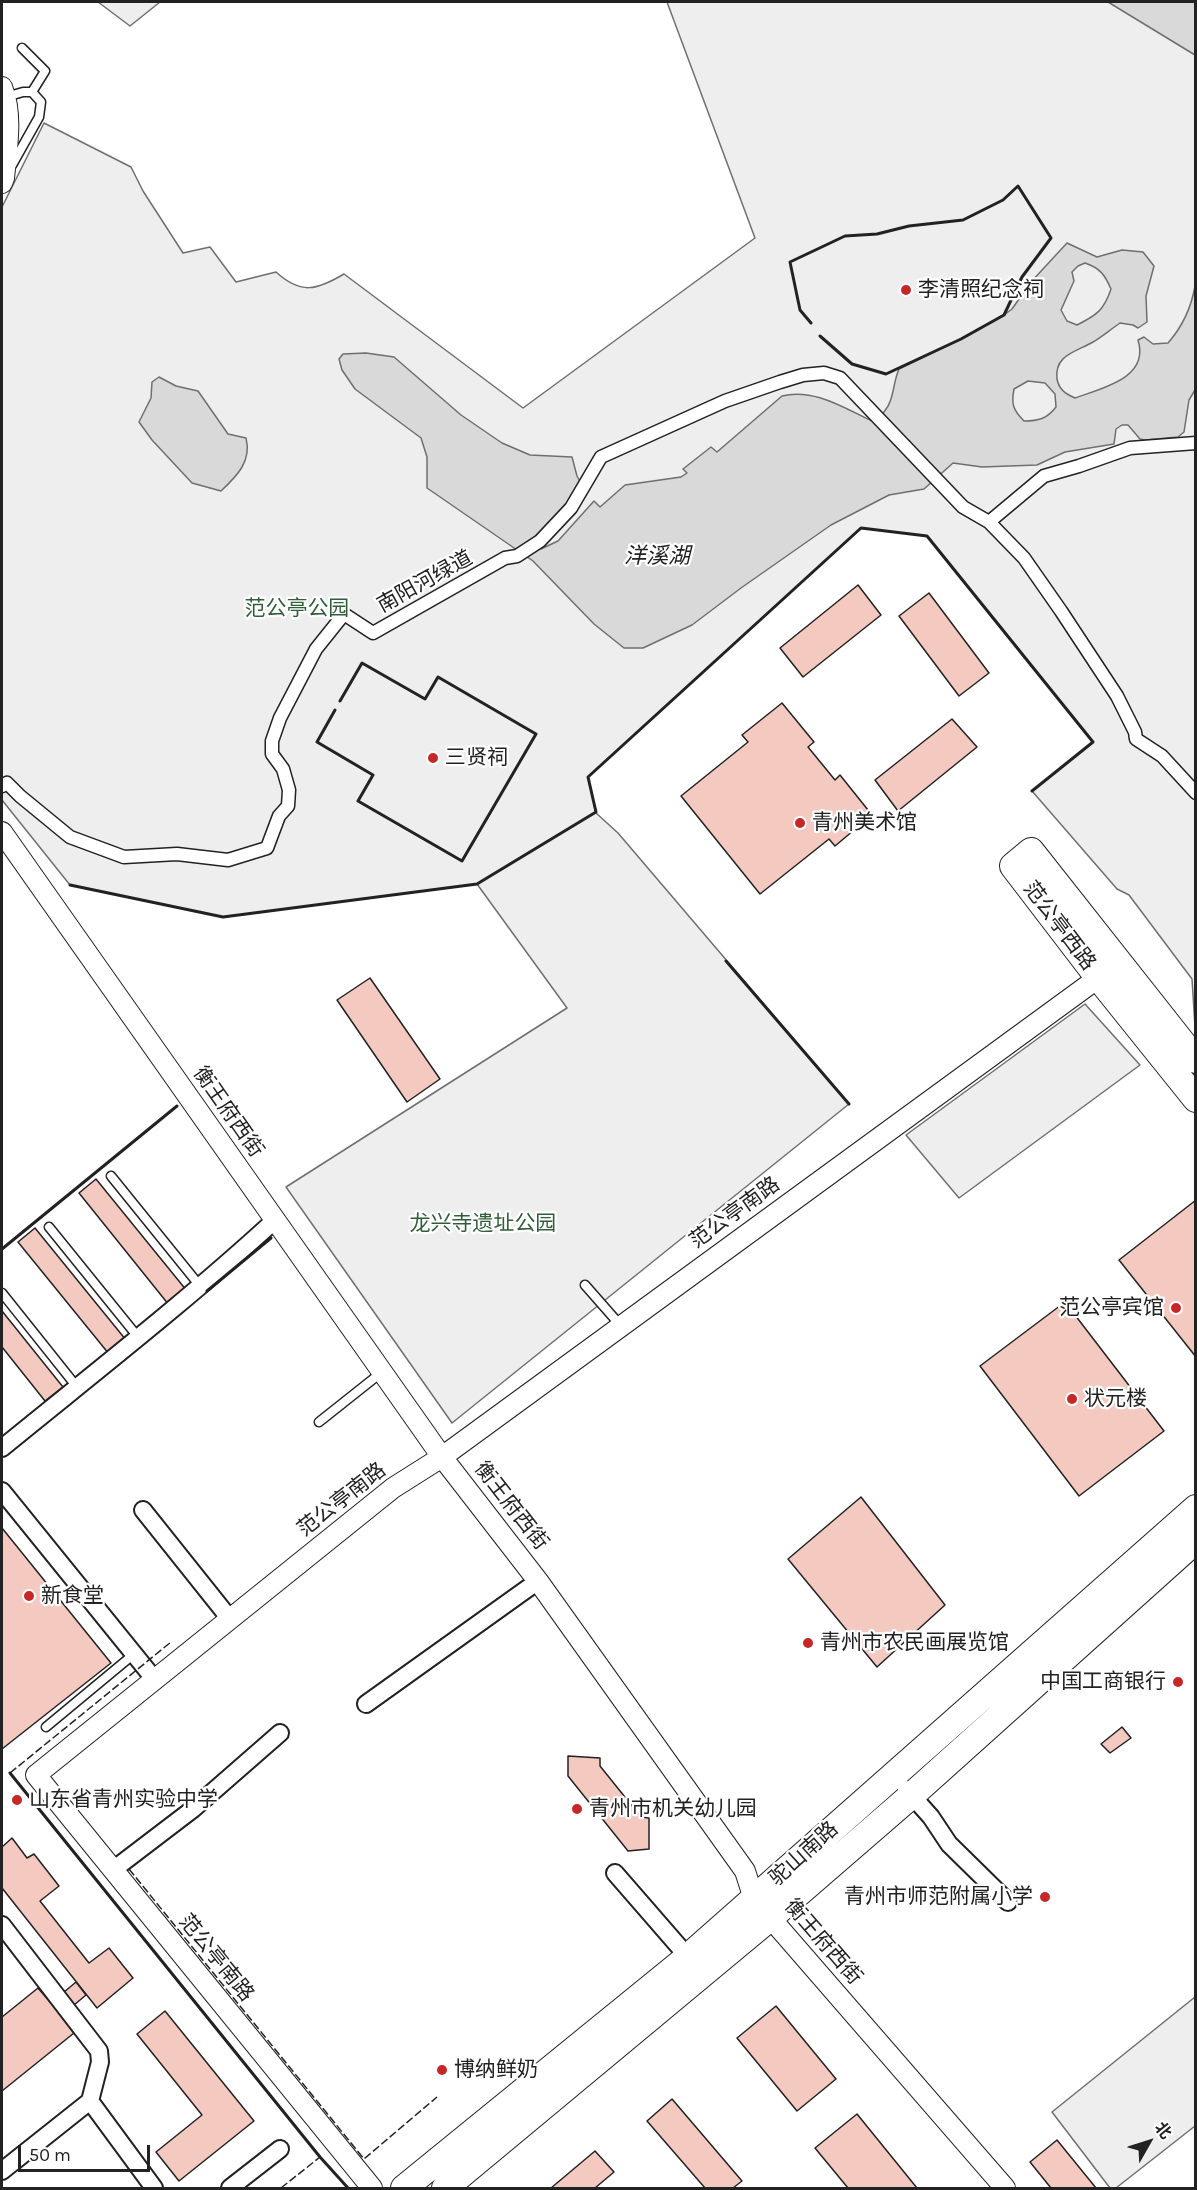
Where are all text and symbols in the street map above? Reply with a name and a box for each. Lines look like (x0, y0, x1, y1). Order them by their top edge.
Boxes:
place label: 李清照纪念祠 (918, 277, 1044, 303)
marker: 李清照纪念祠 (899, 283, 913, 297)
water label: 洋溪湖 (624, 544, 690, 570)
street label: 南阳河绿道 (373, 546, 477, 618)
park label: 范公亭公园 (245, 596, 349, 622)
place label: 三贤祠 (445, 745, 508, 771)
marker: 三贤祠 (426, 751, 440, 765)
place label: 青州美术馆 (812, 810, 917, 836)
marker: 青州美术馆 (793, 816, 807, 830)
street label: 范公亭西路 (1017, 876, 1101, 976)
street label: 衡王府西街 (188, 1062, 268, 1162)
street label: 范公亭南路 (685, 1172, 785, 1254)
park label: 龙兴寺遗址公园 (410, 1211, 556, 1237)
place label: 范公亭宾馆 (1059, 1295, 1164, 1321)
marker: 范公亭宾馆 (1169, 1301, 1183, 1315)
place label: 状元楼 (1084, 1386, 1147, 1412)
marker: 状元楼 (1065, 1392, 1079, 1406)
street label: 衡王府西街 (469, 1457, 553, 1555)
street label: 范公亭南路 (293, 1458, 391, 1542)
place label: 新食堂 (41, 1583, 104, 1609)
marker: 新食堂 (22, 1589, 36, 1603)
place label: 青州市农民画展览馆 (820, 1630, 1009, 1656)
marker: 青州市农民画展览馆 (801, 1636, 815, 1650)
place label: 中国工商银行 (1040, 1669, 1166, 1695)
marker: 中国工商银行 (1171, 1675, 1185, 1689)
place label: 山东省青州实验中学 (29, 1787, 218, 1813)
marker: 山东省青州实验中学 (10, 1793, 24, 1807)
place label: 青州市机关幼儿园 (589, 1796, 757, 1822)
marker: 青州市机关幼儿园 (570, 1802, 584, 1816)
street label: 驼山南路 (764, 1817, 844, 1891)
place label: 青州市师范附属小学 (844, 1884, 1033, 1910)
marker: 青州市师范附属小学 (1038, 1890, 1052, 1904)
street label: 衡王府西街 (779, 1894, 867, 1990)
street label: 范公亭南路 (173, 1909, 259, 2007)
place label: 博纳鲜奶 (454, 2057, 538, 2083)
marker: 博纳鲜奶 (435, 2063, 449, 2077)
north arrow (1119, 2112, 1179, 2172)
text: 北 (1151, 2118, 1176, 2143)
scale bar (21, 2133, 153, 2171)
text: 50 m (29, 2144, 71, 2166)

